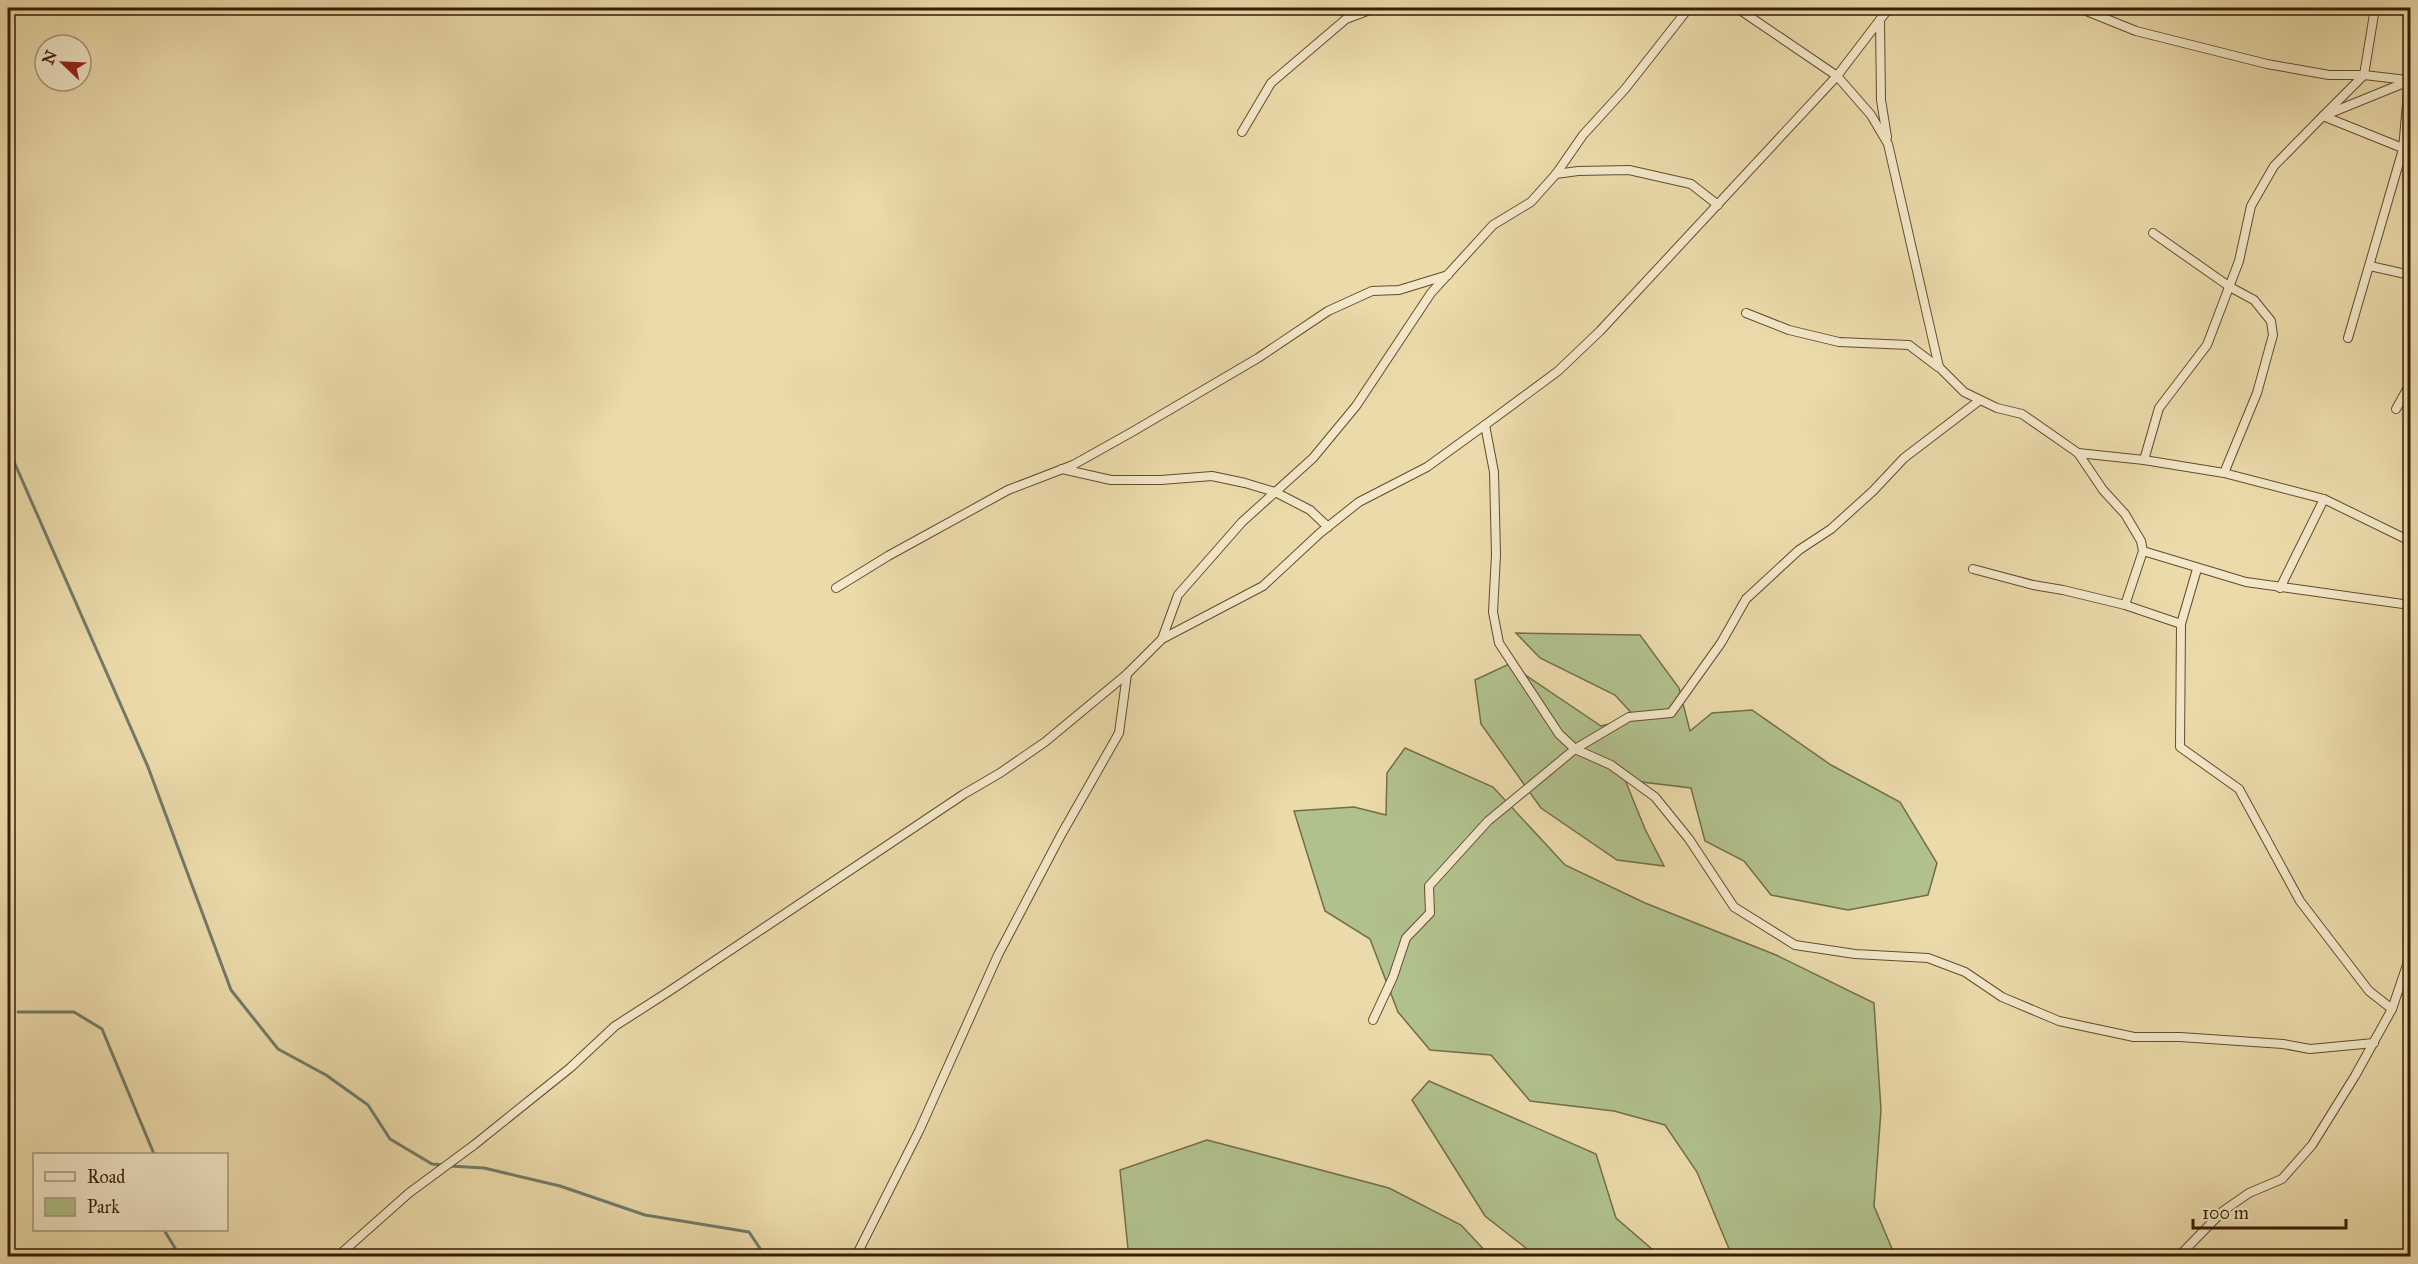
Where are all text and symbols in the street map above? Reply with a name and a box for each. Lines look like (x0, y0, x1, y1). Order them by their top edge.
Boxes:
north arrow (33, 33, 93, 93)
text: N (38, 47, 61, 67)
legend (33, 1153, 228, 1231)
text: Road (87, 1166, 125, 1188)
scale bar (2193, 1192, 2346, 1230)
text: Park (87, 1196, 120, 1218)
text: 100 m (2202, 1202, 2249, 1224)

